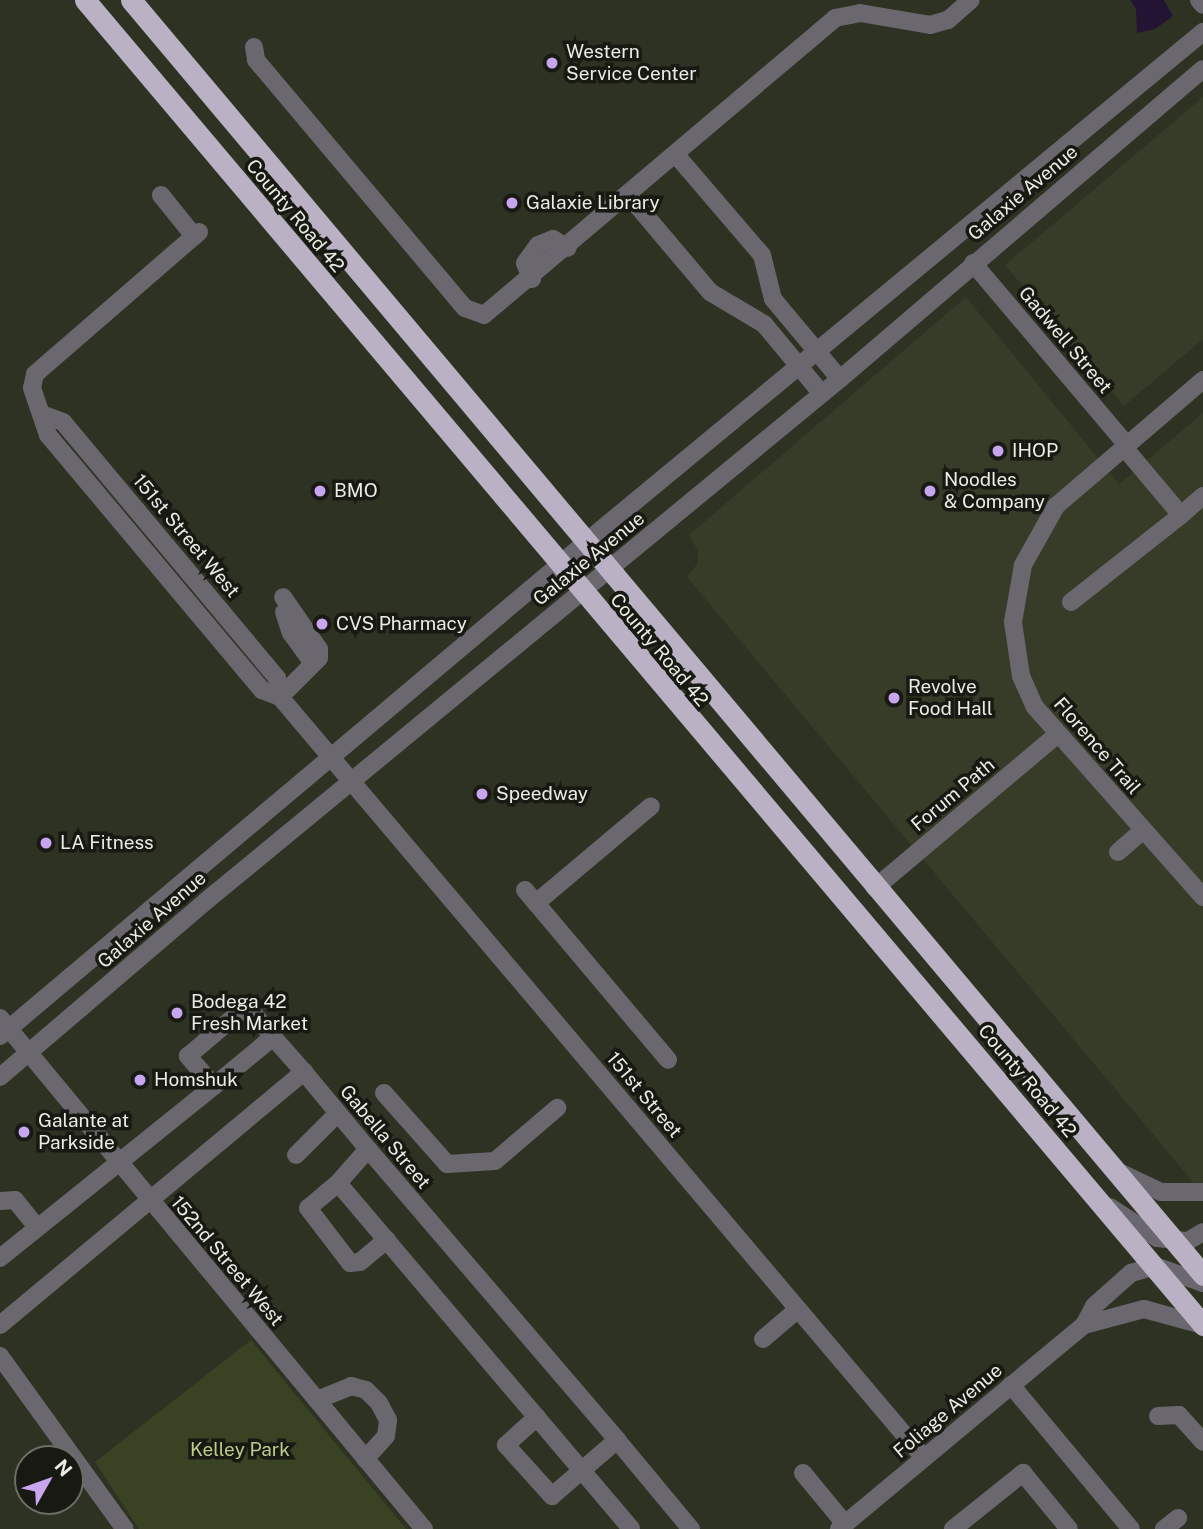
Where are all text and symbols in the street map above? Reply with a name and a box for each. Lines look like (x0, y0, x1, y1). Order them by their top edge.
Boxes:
place label: Western Service Center (566, 41, 697, 85)
marker: Western Service Center (544, 55, 560, 71)
street label: Galaxie Avenue (963, 140, 1083, 246)
street label: County Road 42 (241, 155, 349, 277)
place label: Galaxie Library (526, 192, 660, 214)
marker: Galaxie Library (504, 195, 520, 211)
street label: Gadwell Street (1014, 282, 1116, 398)
place label: IHOP (1012, 440, 1058, 462)
marker: IHOP (990, 443, 1006, 459)
place label: Noodles & Company (944, 469, 1045, 513)
street label: 151st Street West (128, 470, 244, 602)
place label: BMO (334, 480, 378, 502)
marker: BMO (312, 483, 328, 499)
marker: Noodles & Company (922, 483, 938, 499)
street label: Galaxie Avenue (529, 507, 649, 611)
street label: County Road 42 (605, 589, 713, 711)
place label: CVS Pharmacy (336, 613, 467, 635)
marker: CVS Pharmacy (314, 616, 330, 632)
place label: Revolve Food Hall (908, 676, 993, 720)
marker: Revolve Food Hall (886, 690, 902, 706)
street label: Florence Trail (1049, 693, 1145, 799)
street label: Forum Path (907, 754, 999, 836)
place label: Speedway (496, 783, 588, 805)
marker: Speedway (474, 786, 490, 802)
place label: LA Fitness (60, 832, 154, 854)
marker: LA Fitness (38, 835, 54, 851)
street label: Galaxie Avenue (93, 867, 211, 973)
place label: Bodega 42 Fresh Market (191, 991, 308, 1035)
marker: Bodega 42 Fresh Market (169, 1005, 185, 1021)
street label: County Road 42 (973, 1020, 1081, 1142)
street label: 151st Street (602, 1048, 686, 1142)
place label: Homshuk (154, 1069, 238, 1091)
marker: Homshuk (132, 1072, 148, 1088)
street label: Gabella Street (335, 1081, 435, 1193)
place label: Galante at Parkside (38, 1110, 129, 1154)
marker: Galante at Parkside (16, 1124, 32, 1140)
street label: 152nd Street West (166, 1191, 288, 1331)
street label: Foliage Avenue (889, 1359, 1007, 1463)
park label: Kelley Park (190, 1439, 290, 1461)
north arrow (14, 1445, 84, 1515)
text: N (50, 1455, 77, 1481)

